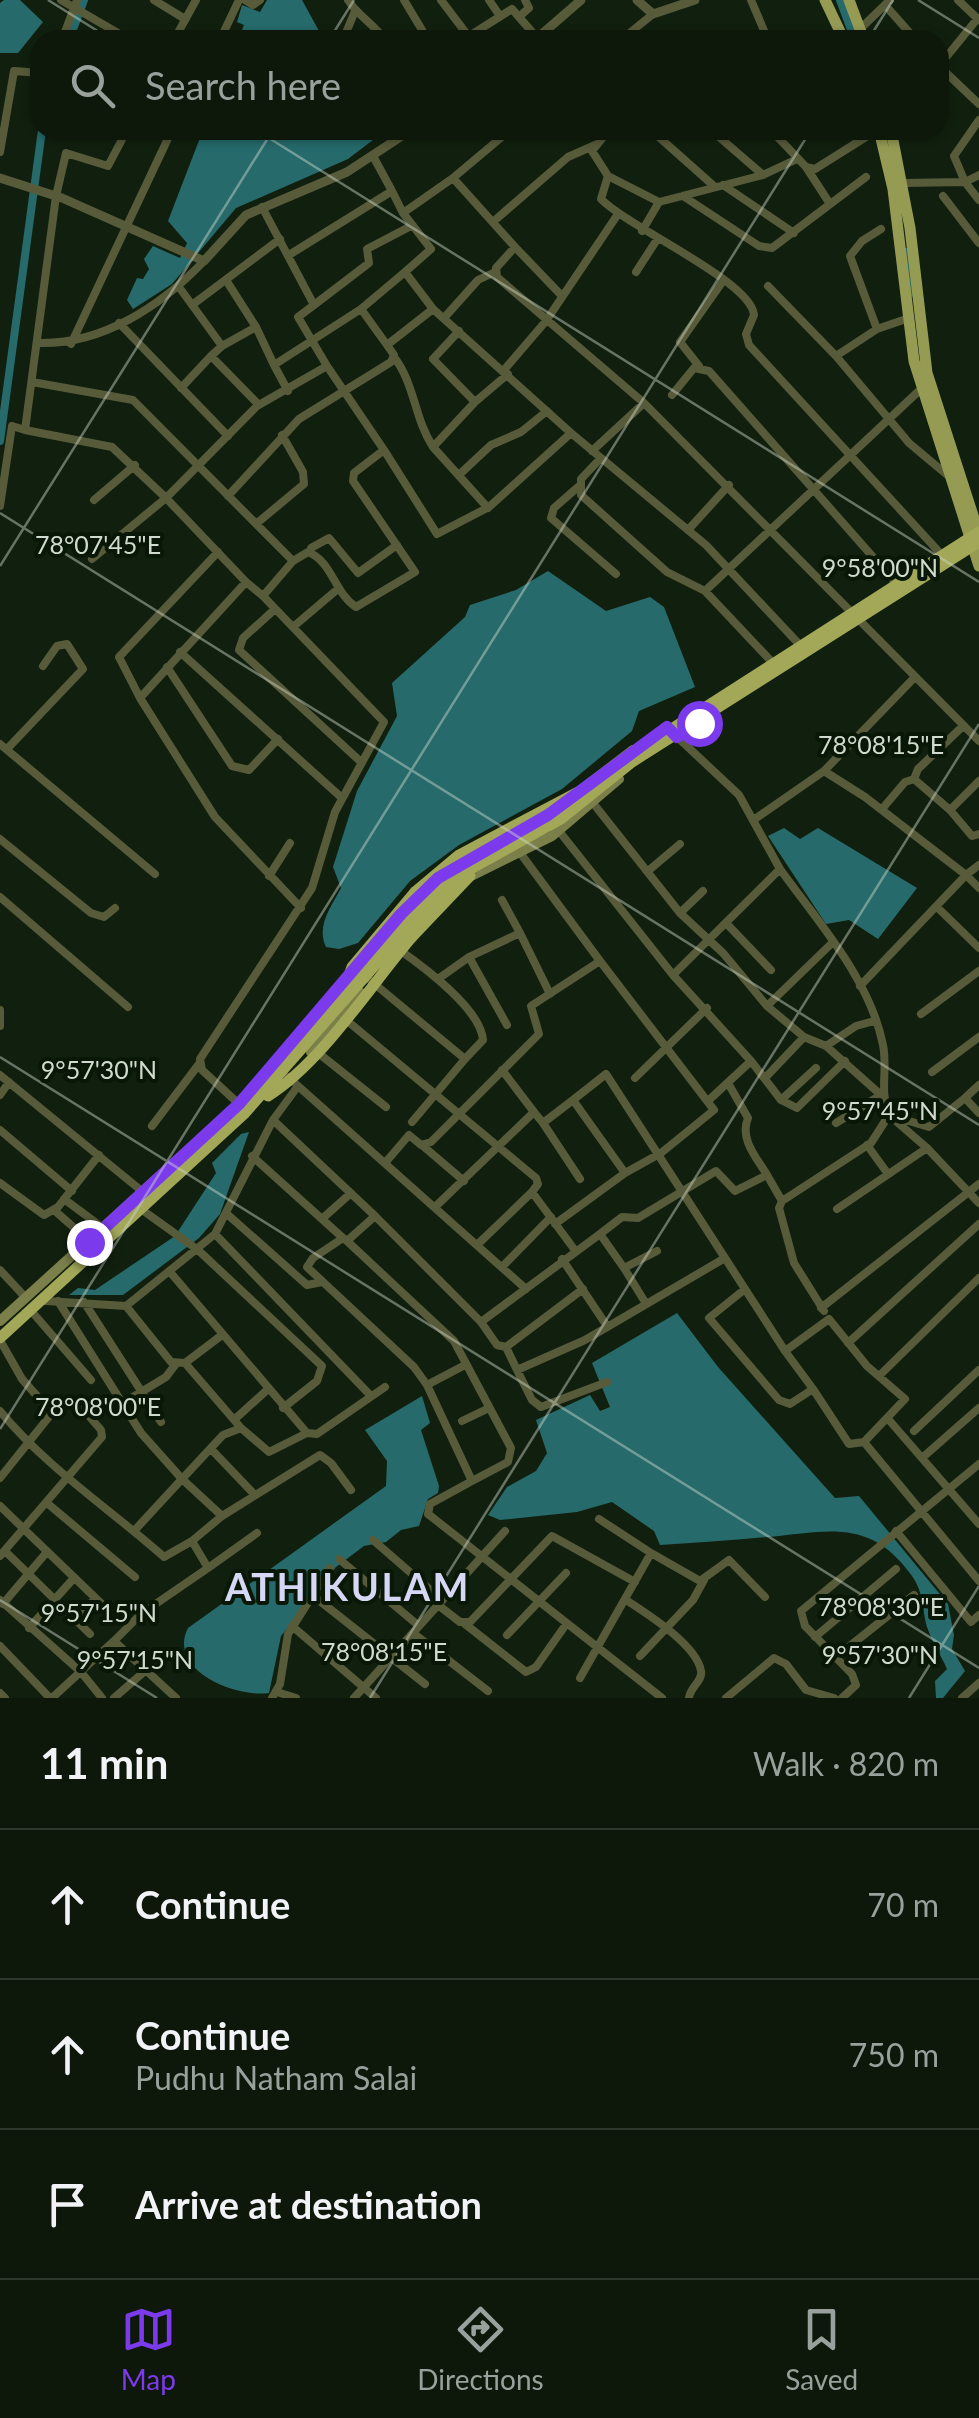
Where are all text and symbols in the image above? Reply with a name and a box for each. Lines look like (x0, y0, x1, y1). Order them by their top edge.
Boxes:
search box (30, 30, 949, 140)
icon: search (65, 58, 120, 113)
text: Search here (145, 62, 341, 108)
text: 78°07'45"E (35, 529, 161, 559)
text: 9°58'00"N (822, 552, 938, 582)
route start (677, 701, 723, 747)
text: 78°08'15"E (818, 729, 944, 759)
text: 9°57'30"N (41, 1054, 157, 1084)
text: 9°57'45"N (822, 1095, 938, 1125)
route end (67, 1220, 113, 1266)
text: 78°08'00"E (35, 1391, 161, 1421)
district label: ATHIKULAM (224, 1563, 471, 1609)
text: 78°08'30"E (818, 1591, 944, 1621)
text: 9°57'15"N (41, 1597, 157, 1627)
text: 78°08'15"E (321, 1636, 447, 1666)
text: 9°57'30"N (822, 1639, 938, 1669)
text: 9°57'15"N (77, 1644, 193, 1674)
text: 11 min (40, 1738, 168, 1788)
text: Walk · 820 m (753, 1744, 939, 1783)
icon: ahead (40, 1877, 95, 1932)
text: Continue (135, 1881, 290, 1927)
text: 70 m (867, 1885, 939, 1924)
text: Continue (135, 2012, 290, 2058)
icon: ahead (40, 2027, 95, 2082)
text: 750 m (849, 2035, 939, 2074)
text: Pudhu Natham Salai (135, 2058, 417, 2097)
icon: arrive (40, 2177, 95, 2232)
text: Arrive at destination (135, 2181, 482, 2227)
tab: Map (121, 2302, 176, 2396)
tab: Directions (417, 2302, 544, 2396)
tab: Saved (785, 2302, 858, 2396)

